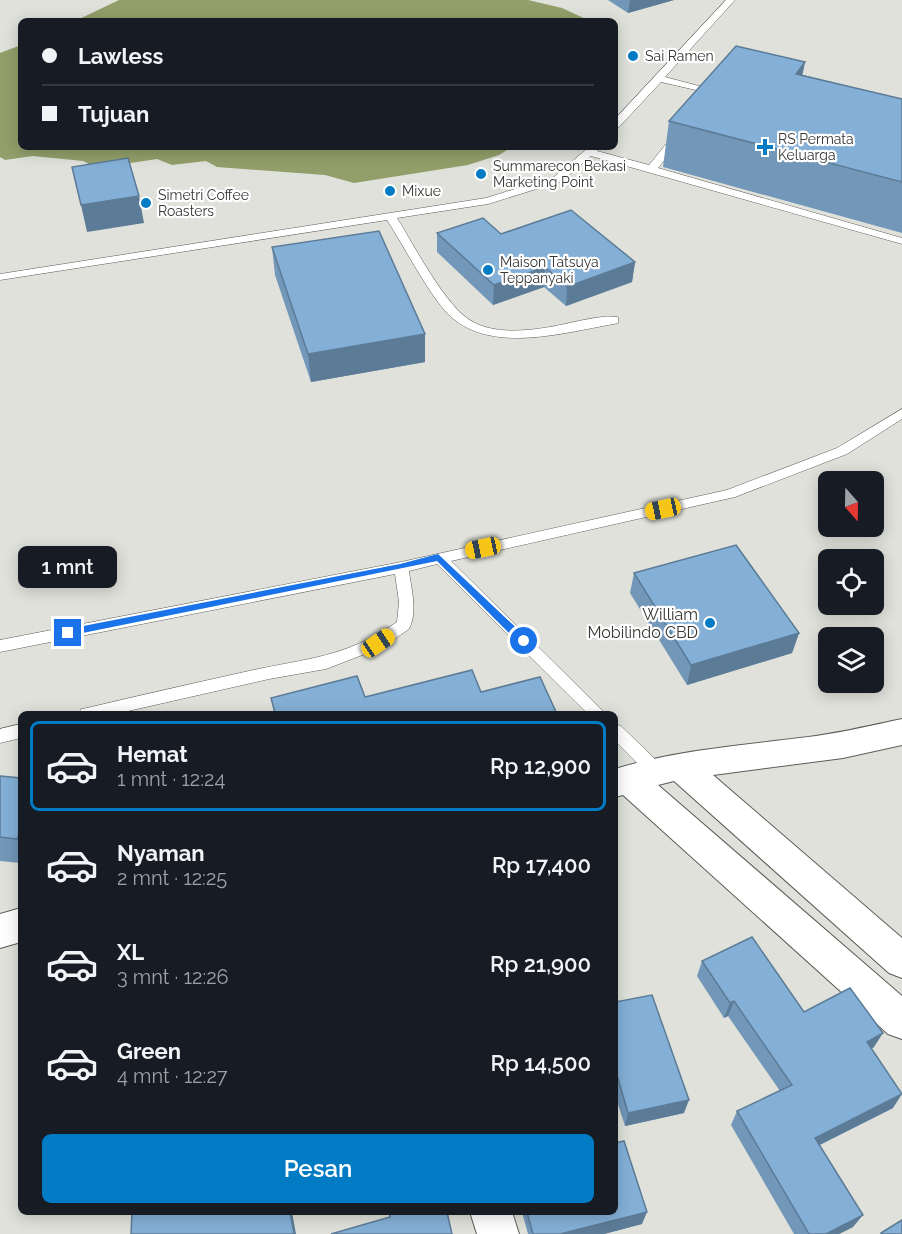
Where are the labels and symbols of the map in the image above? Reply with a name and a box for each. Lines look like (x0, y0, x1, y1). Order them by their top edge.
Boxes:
place label: Sai Ramen (645, 48, 714, 64)
marker: Sai Ramen (626, 49, 640, 63)
place label: RS Permata Keluarga (778, 131, 854, 163)
marker: RS Permata Keluarga (756, 138, 774, 156)
place label: Summarecon Bekasi Marketing Point (493, 158, 626, 190)
marker: Summarecon Bekasi Marketing Point (474, 167, 488, 181)
place label: Mixue (402, 183, 441, 199)
marker: Mixue (383, 184, 397, 198)
place label: Simetri Coffee Roasters (158, 187, 249, 219)
marker: Simetri Coffee Roasters (139, 196, 153, 210)
place label: Maison Tatsuya Teppanyaki (500, 254, 599, 286)
marker: Maison Tatsuya Teppanyaki (481, 263, 495, 277)
north arrow (818, 471, 884, 537)
car (644, 496, 682, 522)
car (464, 535, 502, 561)
callout: 1 mnt (19, 546, 118, 588)
place label: William Mobilindo CBD (587, 605, 698, 642)
marker: William Mobilindo CBD (703, 616, 717, 630)
route end (54, 619, 81, 646)
car (358, 625, 398, 661)
route start (510, 627, 537, 654)

